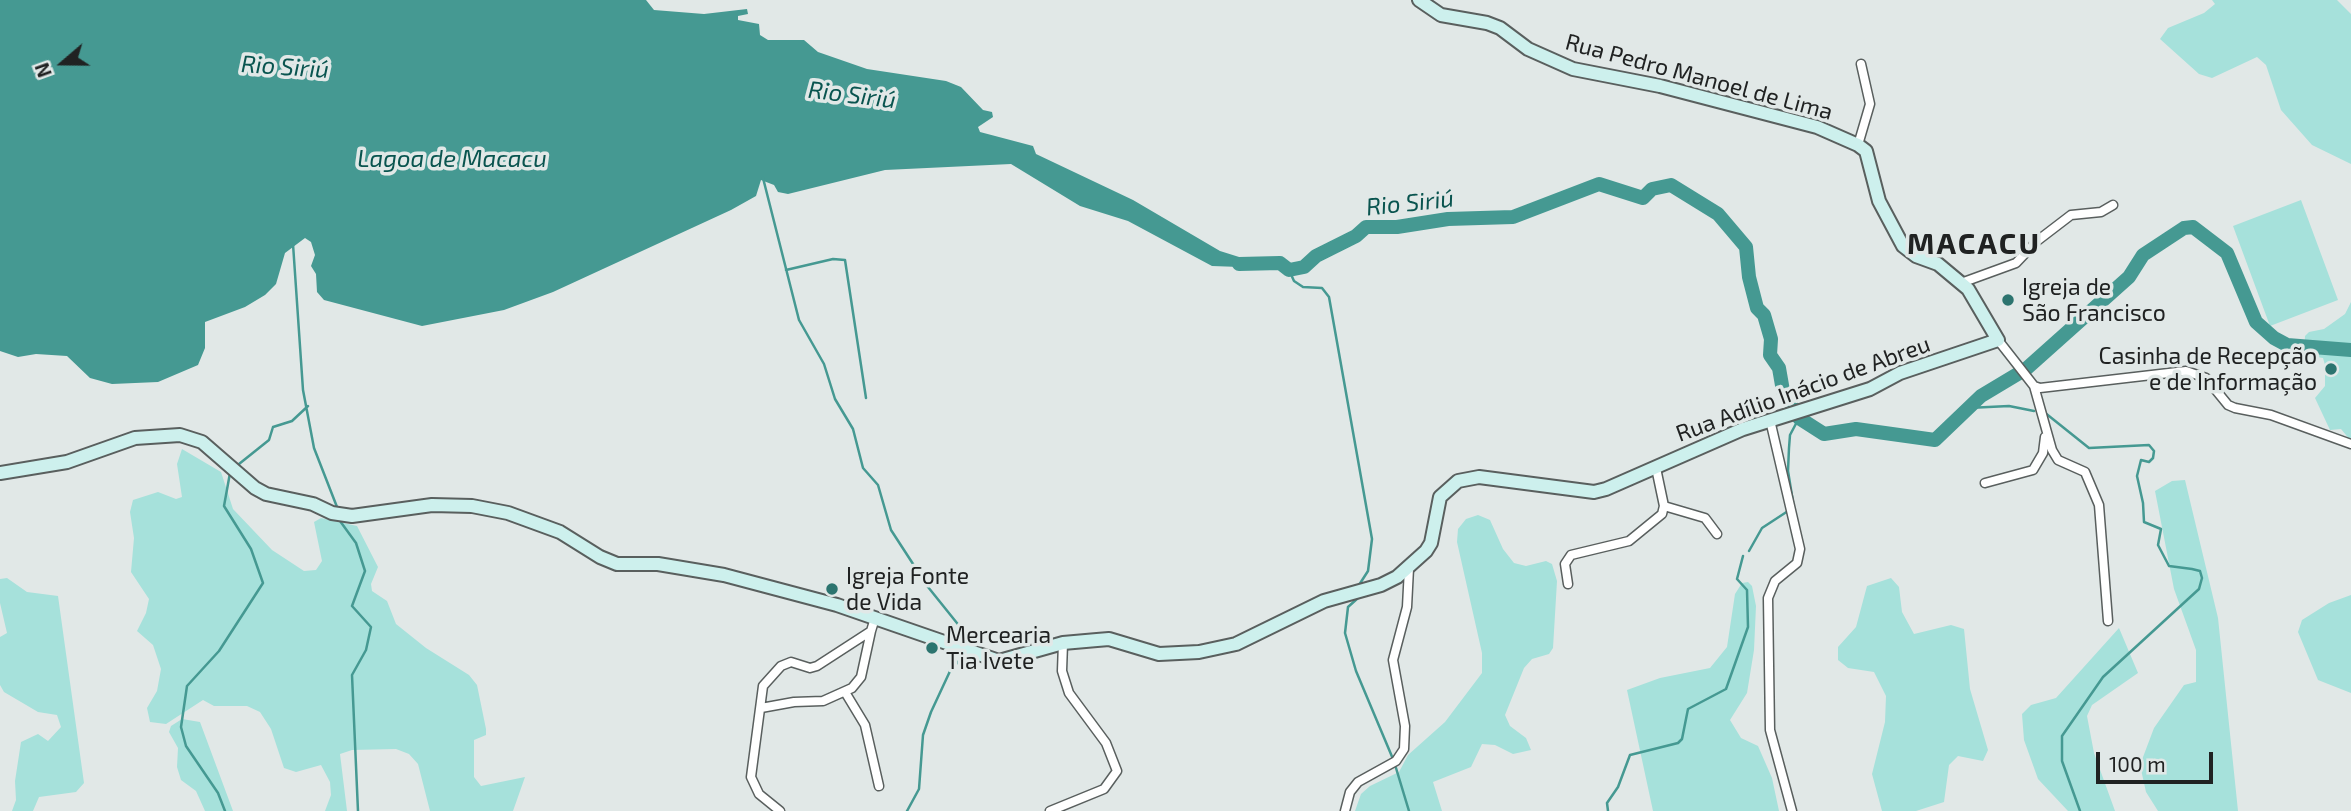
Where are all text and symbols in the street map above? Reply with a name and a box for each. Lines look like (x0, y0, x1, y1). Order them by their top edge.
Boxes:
north arrow (28, 28, 98, 98)
street label: Rua Pedro Manoel de Lima (1562, 28, 1836, 126)
water label: Rio Siriú (240, 50, 330, 84)
text: N (30, 60, 56, 81)
water label: Rio Siriú (807, 75, 897, 115)
water label: Lagoa de Macacu (357, 145, 547, 173)
water label: Rio Siriú (1365, 184, 1455, 222)
district label: MACACU (1908, 226, 2040, 262)
place label: Igreja de São Francisco (2022, 273, 2166, 327)
marker: Igreja de São Francisco (2000, 292, 2016, 308)
street label: Rua Adílio Inácio de Abreu (1672, 330, 1934, 448)
place label: Casinha de Recepção e de Informação (2099, 342, 2317, 396)
marker: Casinha de Recepção e de Informação (2323, 361, 2339, 377)
place label: Igreja Fonte de Vida (846, 562, 969, 616)
marker: Igreja Fonte de Vida (824, 581, 840, 597)
place label: Mercearia Tia Ivete (946, 621, 1051, 675)
marker: Mercearia Tia Ivete (924, 640, 940, 656)
scale bar (2099, 738, 2216, 782)
text: 100 m (2109, 751, 2166, 776)

